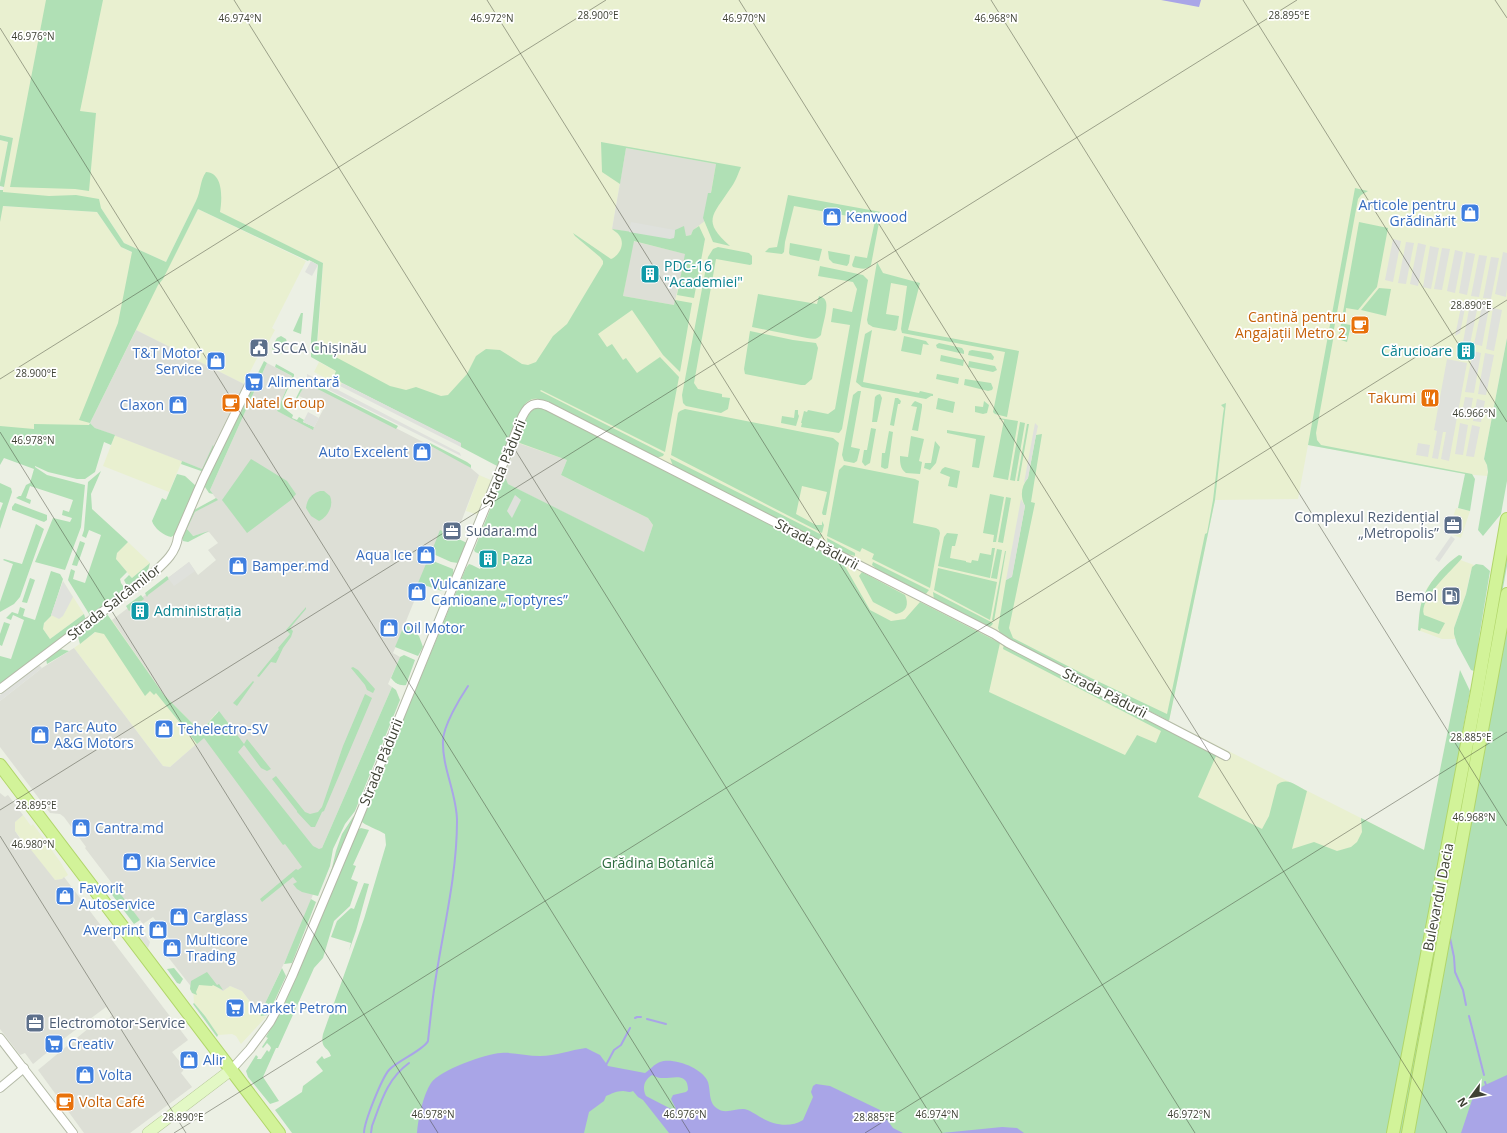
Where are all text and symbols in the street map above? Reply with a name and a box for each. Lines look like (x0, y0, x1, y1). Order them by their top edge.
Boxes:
text: 28.900°E (577, 8, 619, 22)
text: 28.895°E (1268, 8, 1310, 22)
text: 46.974°N (218, 11, 262, 25)
text: 46.972°N (470, 11, 514, 25)
text: 46.970°N (722, 11, 766, 25)
text: 46.968°N (974, 11, 1018, 25)
text: 46.976°N (11, 29, 55, 43)
place label: Articole pentru Grădinărit (1358, 195, 1456, 230)
shop icon: Articole pentru Grădinărit (1459, 202, 1481, 224)
shop icon: Kenwood (821, 206, 843, 228)
place label: Kenwood (846, 207, 907, 226)
place label: PDC-16 "Academiei" (664, 256, 743, 291)
building icon: PDC-16 "Academiei" (639, 263, 661, 285)
text: 28.890°E (1450, 298, 1492, 312)
place label: Cantină pentru Angajații Metro 2 (1235, 307, 1346, 342)
cafe icon: Cantină pentru Angajații Metro 2 (1349, 314, 1371, 336)
public building icon: SCCA Chișinău (248, 337, 270, 359)
place label: SCCA Chișinău (273, 338, 367, 357)
building icon: Cărucioare (1455, 340, 1477, 362)
place label: Cărucioare (1381, 341, 1452, 360)
place label: T&T Motor Service (133, 343, 202, 378)
shop icon: T&T Motor Service (205, 350, 227, 372)
text: 28.900°E (15, 366, 57, 380)
supermarket icon: Alimentară (243, 371, 265, 393)
place label: Alimentară (268, 372, 340, 391)
restaurant icon: Takumi (1419, 387, 1441, 409)
place label: Takumi (1368, 388, 1416, 407)
cafe icon: Natel Group (220, 392, 242, 414)
place label: Natel Group (245, 393, 325, 412)
shop icon: Claxon (167, 394, 189, 416)
place label: Claxon (120, 395, 164, 414)
text: 46.966°N (1452, 406, 1496, 420)
street label: Strada Pădurii (477, 416, 530, 509)
text: 46.978°N (11, 433, 55, 447)
shop icon: Auto Excelent (411, 441, 433, 463)
place label: Auto Excelent (319, 442, 408, 461)
place label: Complexul Rezidențial „Metropolis” (1294, 507, 1439, 542)
street label: Strada Pădurii (772, 514, 862, 574)
office icon: Complexul Rezidențial „Metropolis” (1442, 514, 1464, 536)
office icon: Sudara.md (441, 520, 463, 542)
place label: Sudara.md (466, 521, 537, 540)
shop icon: Aqua Ice (415, 544, 437, 566)
place label: Aqua Ice (356, 545, 412, 564)
building icon: Paza (477, 548, 499, 570)
place label: Paza (502, 549, 533, 568)
shop icon: Bamper.md (227, 555, 249, 577)
place label: Bamper.md (252, 556, 329, 575)
street label: Strada Salcâmilor (63, 559, 165, 644)
place label: Vulcanizare Camioane „Toptyres” (431, 574, 568, 609)
shop icon: Vulcanizare Camioane „Toptyres” (406, 581, 428, 603)
fuel station icon: Bemol (1440, 585, 1462, 607)
place label: Bemol (1395, 586, 1437, 605)
building icon: Administrația (129, 600, 151, 622)
place label: Administrația (154, 601, 242, 620)
shop icon: Oil Motor (378, 617, 400, 639)
place label: Oil Motor (403, 618, 465, 637)
street label: Strada Pădurii (1060, 663, 1151, 722)
street label: Strada Pădurii (354, 715, 407, 808)
place label: Parc Auto A&G Motors (54, 717, 134, 752)
shop icon: Tehelectro-SV (153, 718, 175, 740)
place label: Tehelectro-SV (178, 719, 268, 738)
shop icon: Parc Auto A&G Motors (29, 724, 51, 746)
text: 28.885°E (1450, 730, 1492, 744)
text: 28.895°E (15, 798, 57, 812)
text: 46.968°N (1452, 810, 1496, 824)
shop icon: Cantra.md (70, 817, 92, 839)
place label: Cantra.md (95, 818, 164, 837)
text: 46.980°N (11, 837, 55, 851)
street label: Bulevardul Dacia (1418, 841, 1457, 953)
shop icon: Kia Service (121, 851, 143, 873)
place label: Kia Service (146, 852, 216, 871)
park label: Grădina Botanică (602, 853, 714, 872)
place label: Favorit Autoservice (79, 878, 155, 913)
shop icon: Favorit Autoservice (54, 885, 76, 907)
shop icon: Carglass (168, 906, 190, 928)
place label: Carglass (193, 907, 248, 926)
shop icon: Averprint (147, 919, 169, 941)
place label: Averprint (83, 920, 144, 939)
place label: Multicore Trading (186, 930, 248, 965)
shop icon: Multicore Trading (161, 937, 183, 959)
supermarket icon: Market Petrom (224, 997, 246, 1019)
place label: Market Petrom (249, 998, 347, 1017)
office icon: Electromotor-Service (24, 1012, 46, 1034)
place label: Electromotor-Service (49, 1013, 186, 1032)
supermarket icon: Creativ (43, 1033, 65, 1055)
place label: Creativ (68, 1034, 114, 1053)
shop icon: Alir (178, 1049, 200, 1071)
place label: Alir (203, 1050, 225, 1069)
shop icon: Volta (74, 1064, 96, 1086)
place label: Volta (99, 1065, 132, 1084)
north arrow (1451, 1077, 1491, 1117)
cafe icon: Volta Café (54, 1091, 76, 1113)
place label: Volta Café (79, 1092, 145, 1111)
text: N (1453, 1095, 1471, 1110)
text: 46.978°N (411, 1107, 455, 1121)
text: 46.976°N (663, 1107, 707, 1121)
text: 46.974°N (915, 1107, 959, 1121)
text: 46.972°N (1167, 1107, 1211, 1121)
text: 28.890°E (162, 1110, 204, 1124)
text: 28.885°E (853, 1110, 895, 1124)

